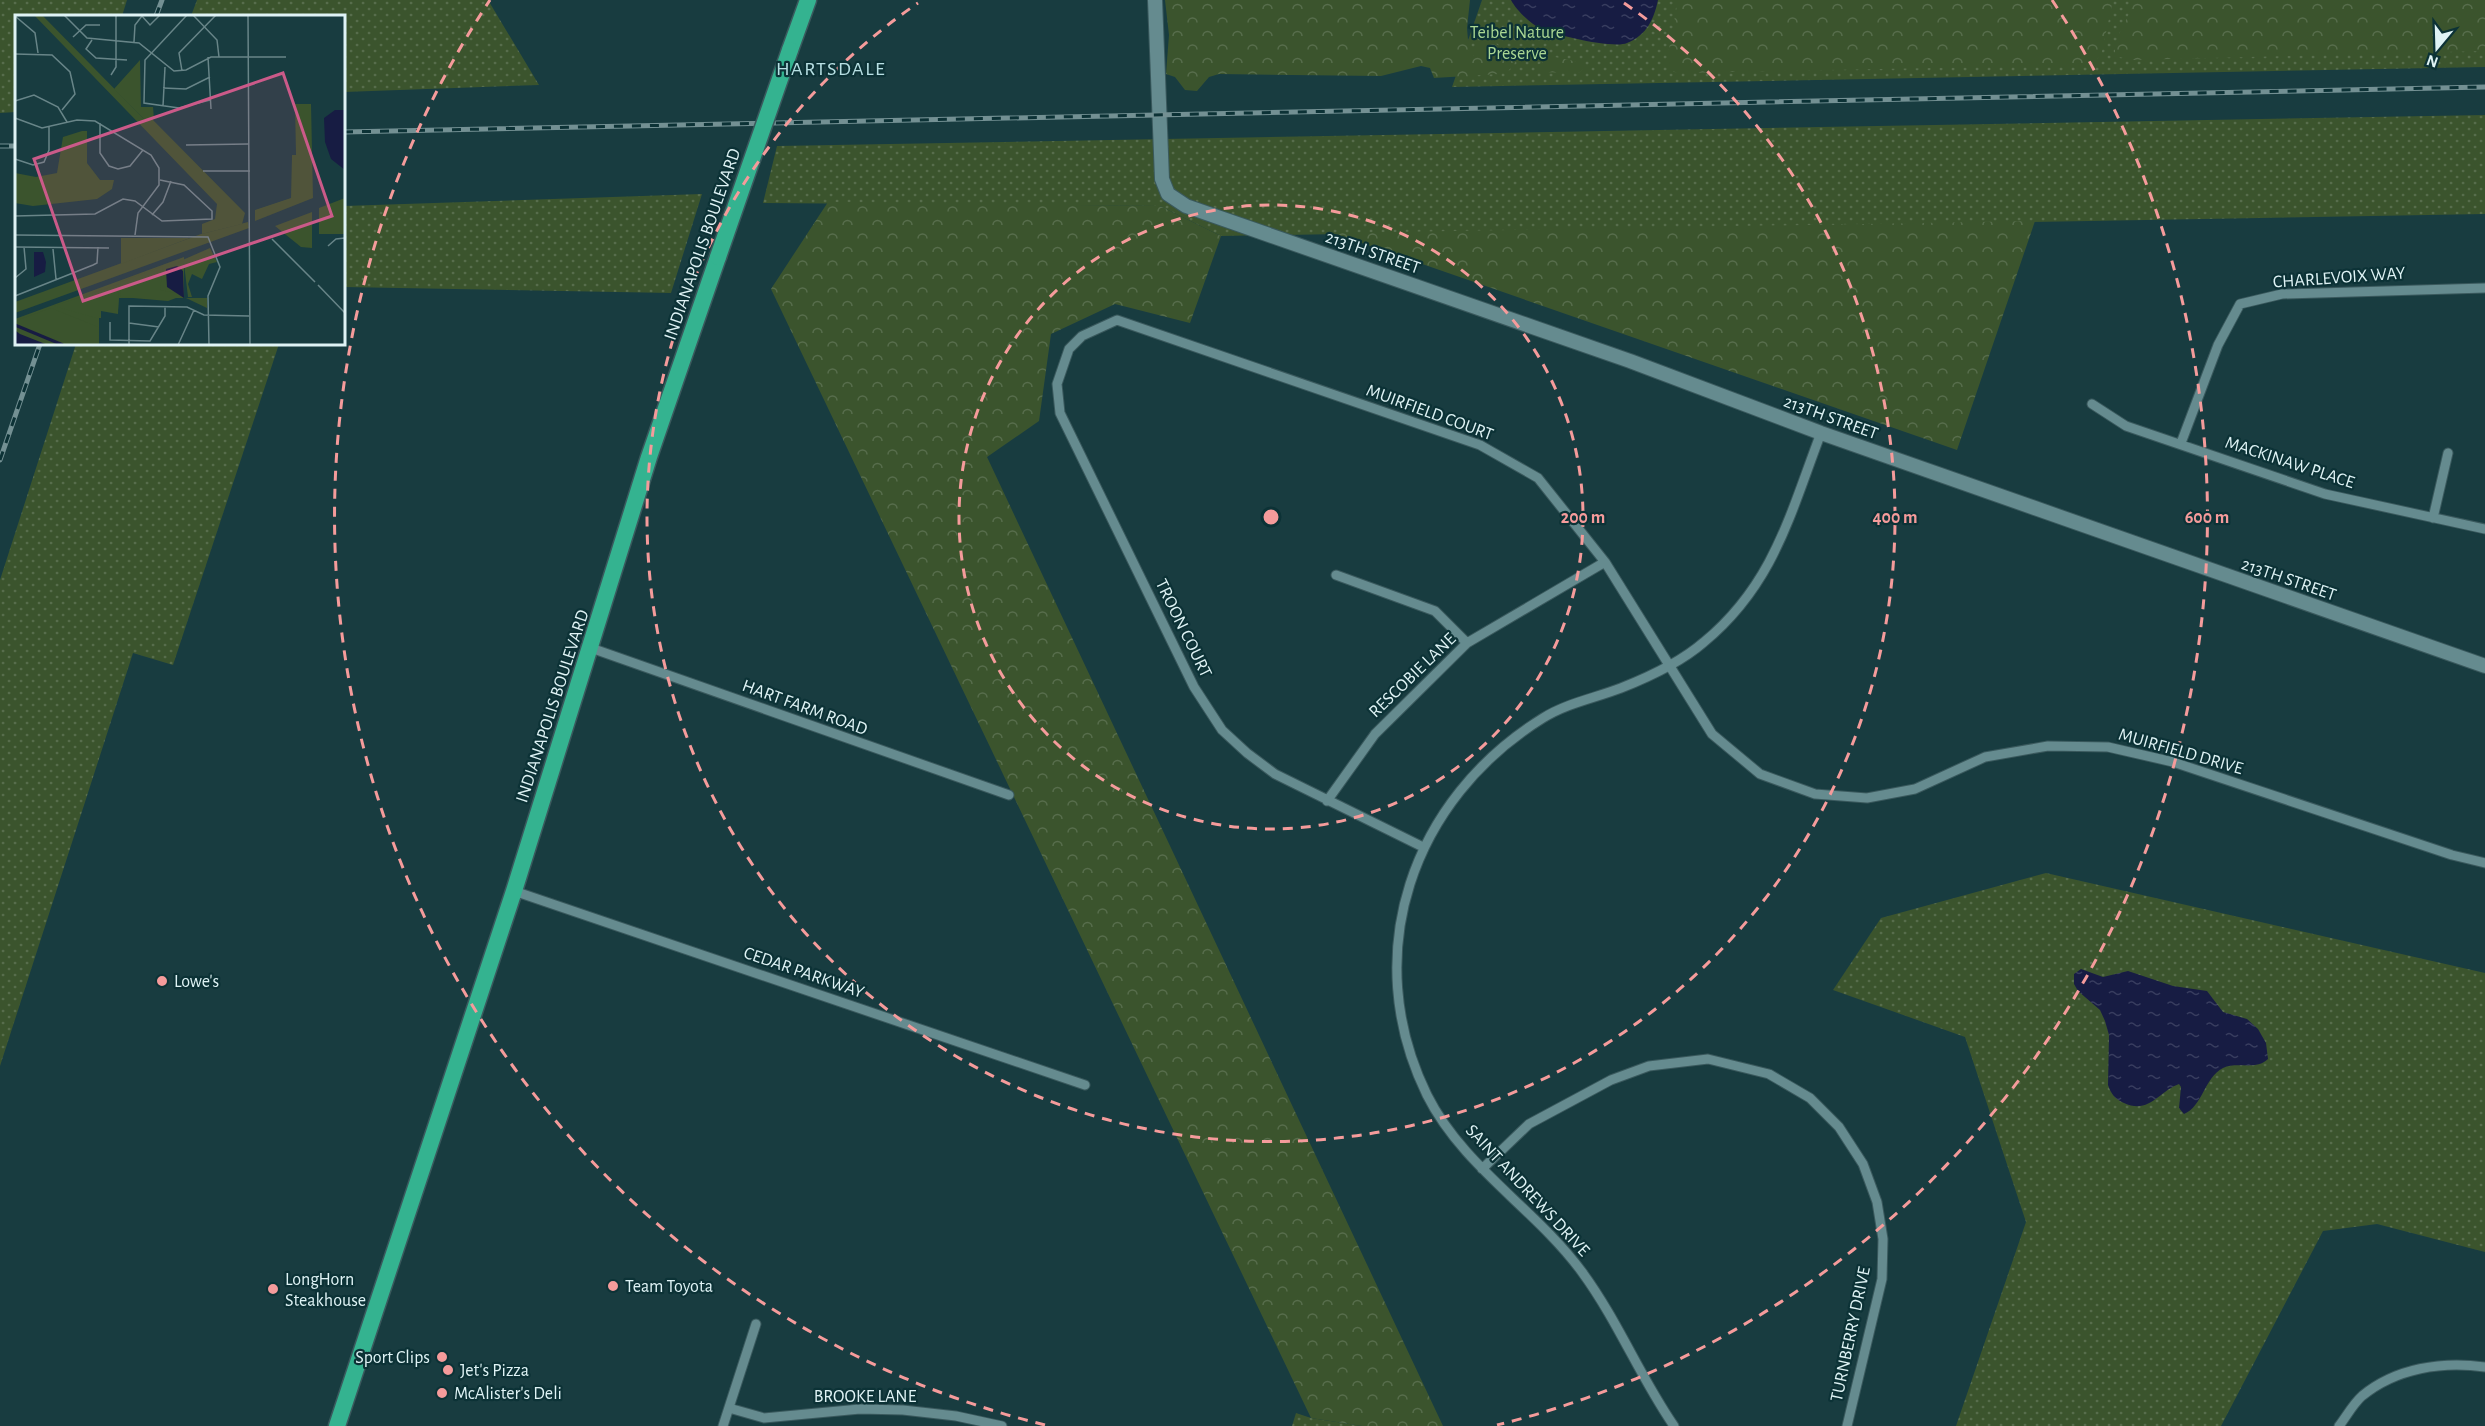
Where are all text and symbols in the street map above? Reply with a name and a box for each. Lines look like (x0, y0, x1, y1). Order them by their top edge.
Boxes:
inset map (15, 15, 345, 345)
north arrow (2407, 18, 2467, 78)
park label: Teibel Nature Preserve (1470, 24, 1564, 63)
text: N (2425, 52, 2440, 71)
district label: HARTSDALE (776, 59, 886, 79)
street label: INDIANAPOLIS BOULEVARD (662, 146, 744, 343)
street label: 213TH STREET (1323, 228, 1423, 278)
street label: CHARLEVOIX WAY (2272, 264, 2406, 292)
street label: MUIRFIELD COURT (1364, 382, 1496, 444)
street label: 213TH STREET (1781, 393, 1880, 443)
street label: MACKINAW PLACE (2223, 434, 2357, 492)
centre of rings (1261, 507, 1281, 527)
text: 200 m (1561, 509, 1605, 527)
text: 400 m (1872, 509, 1918, 527)
text: 600 m (2185, 509, 2229, 527)
street label: 213TH STREET (2239, 555, 2339, 605)
street label: TROON COURT (1152, 576, 1215, 681)
street label: INDIANAPOLIS BOULEVARD (513, 608, 593, 805)
street label: RESCOBIE LANE (1366, 630, 1460, 721)
street label: HART FARM ROAD (740, 677, 870, 739)
street label: MUIRFIELD DRIVE (2116, 726, 2245, 778)
street label: CEDAR PARKWAY (741, 944, 867, 1002)
place label: Lowe's (174, 973, 219, 991)
marker: Lowe's (155, 974, 169, 988)
street label: SAINT ANDREWS DRIVE (1462, 1121, 1593, 1260)
street label: TURNBERRY DRIVE (1828, 1265, 1874, 1403)
place label: LongHorn Steakhouse (285, 1271, 366, 1310)
place label: Team Toyota (625, 1278, 713, 1296)
marker: Team Toyota (606, 1279, 620, 1293)
marker: LongHorn Steakhouse (266, 1282, 280, 1296)
place label: Sport Clips (355, 1349, 430, 1367)
marker: Sport Clips (435, 1350, 449, 1364)
place label: Jet's Pizza (460, 1362, 529, 1380)
marker: Jet's Pizza (441, 1363, 455, 1377)
place label: McAlister's Deli (454, 1385, 562, 1403)
marker: McAlister's Deli (435, 1386, 449, 1400)
street label: BROOKE LANE (814, 1388, 917, 1406)

